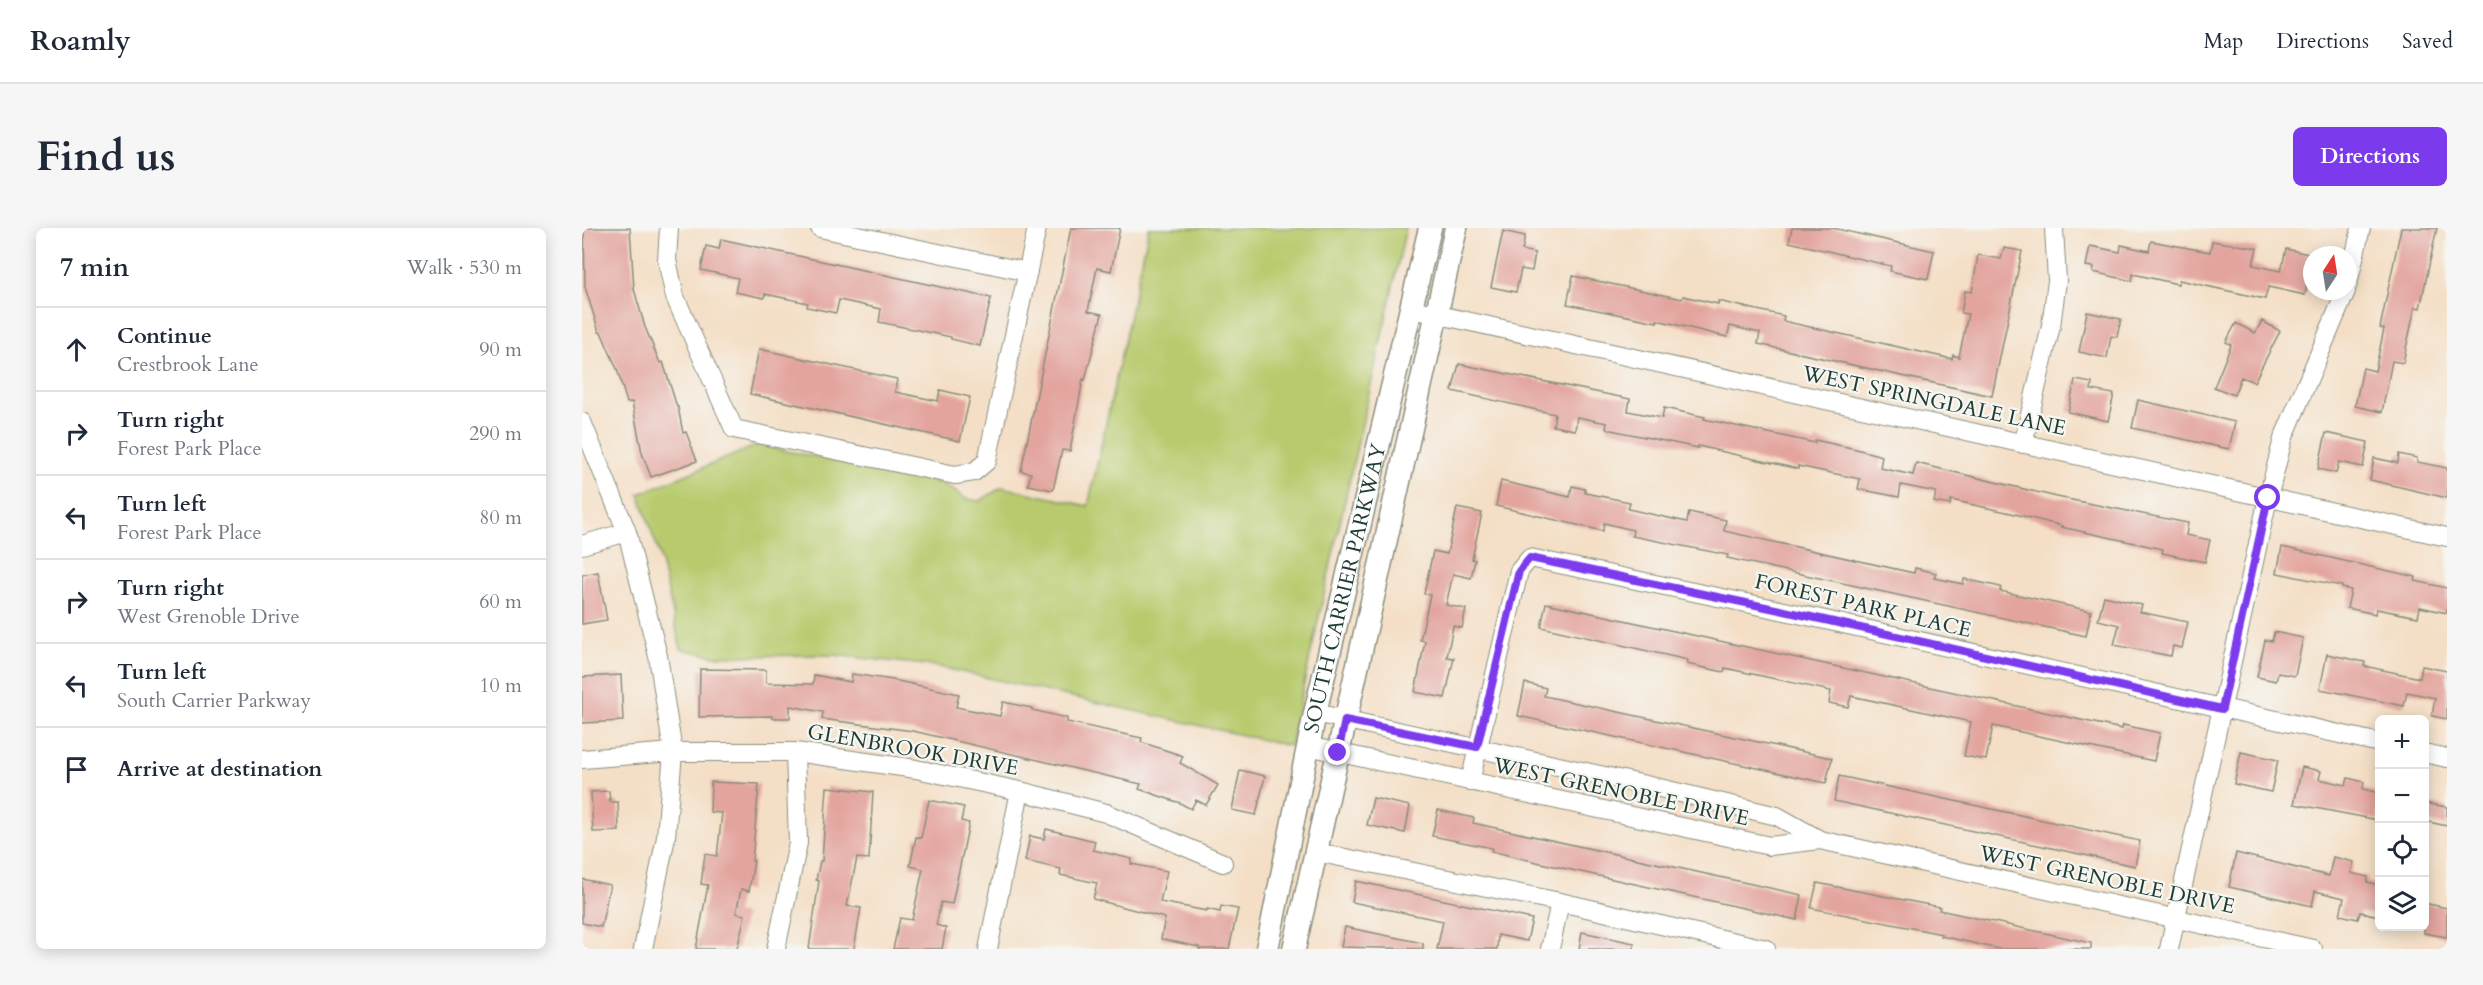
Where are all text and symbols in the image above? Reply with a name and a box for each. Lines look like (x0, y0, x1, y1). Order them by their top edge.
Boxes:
text: Roamly (30, 22, 131, 60)
text: Map (2203, 27, 2243, 56)
text: Directions (2276, 27, 2369, 56)
text: Saved (2402, 27, 2453, 56)
button: Directions (2293, 127, 2447, 186)
text: Find us (36, 128, 176, 185)
north arrow (2303, 246, 2357, 300)
text: 7 min (60, 250, 129, 285)
text: Walk · 530 m (407, 254, 522, 281)
text: Continue (117, 321, 212, 351)
icon: ahead (60, 333, 93, 366)
text: 90 m (479, 336, 522, 363)
text: Crestbrook Lane (117, 351, 259, 378)
street label: WEST SPRINGDALE LANE (1799, 359, 2068, 443)
text: Turn right (117, 405, 224, 435)
icon: right (60, 417, 93, 450)
text: 290 m (469, 420, 522, 447)
text: Forest Park Place (117, 435, 262, 462)
street label: SOUTH CARRIER PARKWAY (1297, 440, 1393, 735)
route start (2254, 484, 2280, 510)
text: Turn left (117, 489, 206, 519)
icon: left (60, 501, 93, 534)
text: 80 m (479, 504, 522, 531)
text: Forest Park Place (117, 519, 262, 546)
street label: FOREST PARK PLACE (1752, 567, 1974, 645)
text: Turn right (117, 573, 224, 603)
icon: right (60, 585, 93, 618)
text: 60 m (479, 588, 522, 615)
text: West Grenoble Drive (117, 603, 300, 630)
text: Turn left (117, 657, 206, 687)
icon: left (60, 669, 93, 702)
text: 10 m (479, 672, 522, 699)
text: South Carrier Parkway (117, 687, 311, 714)
map controls (2375, 715, 2429, 931)
button: + (2375, 715, 2429, 769)
street label: GLENBROOK DRIVE (805, 717, 1021, 783)
route end (1324, 739, 1350, 765)
street label: WEST GRENOBLE DRIVE (1490, 751, 1752, 833)
icon: arrive (60, 753, 93, 786)
text: Arrive at destination (117, 754, 322, 784)
button: − (2375, 769, 2429, 823)
button: locate (2375, 823, 2429, 877)
street label: WEST GRENOBLE DRIVE (1976, 839, 2238, 921)
button: layers (2375, 877, 2429, 931)

